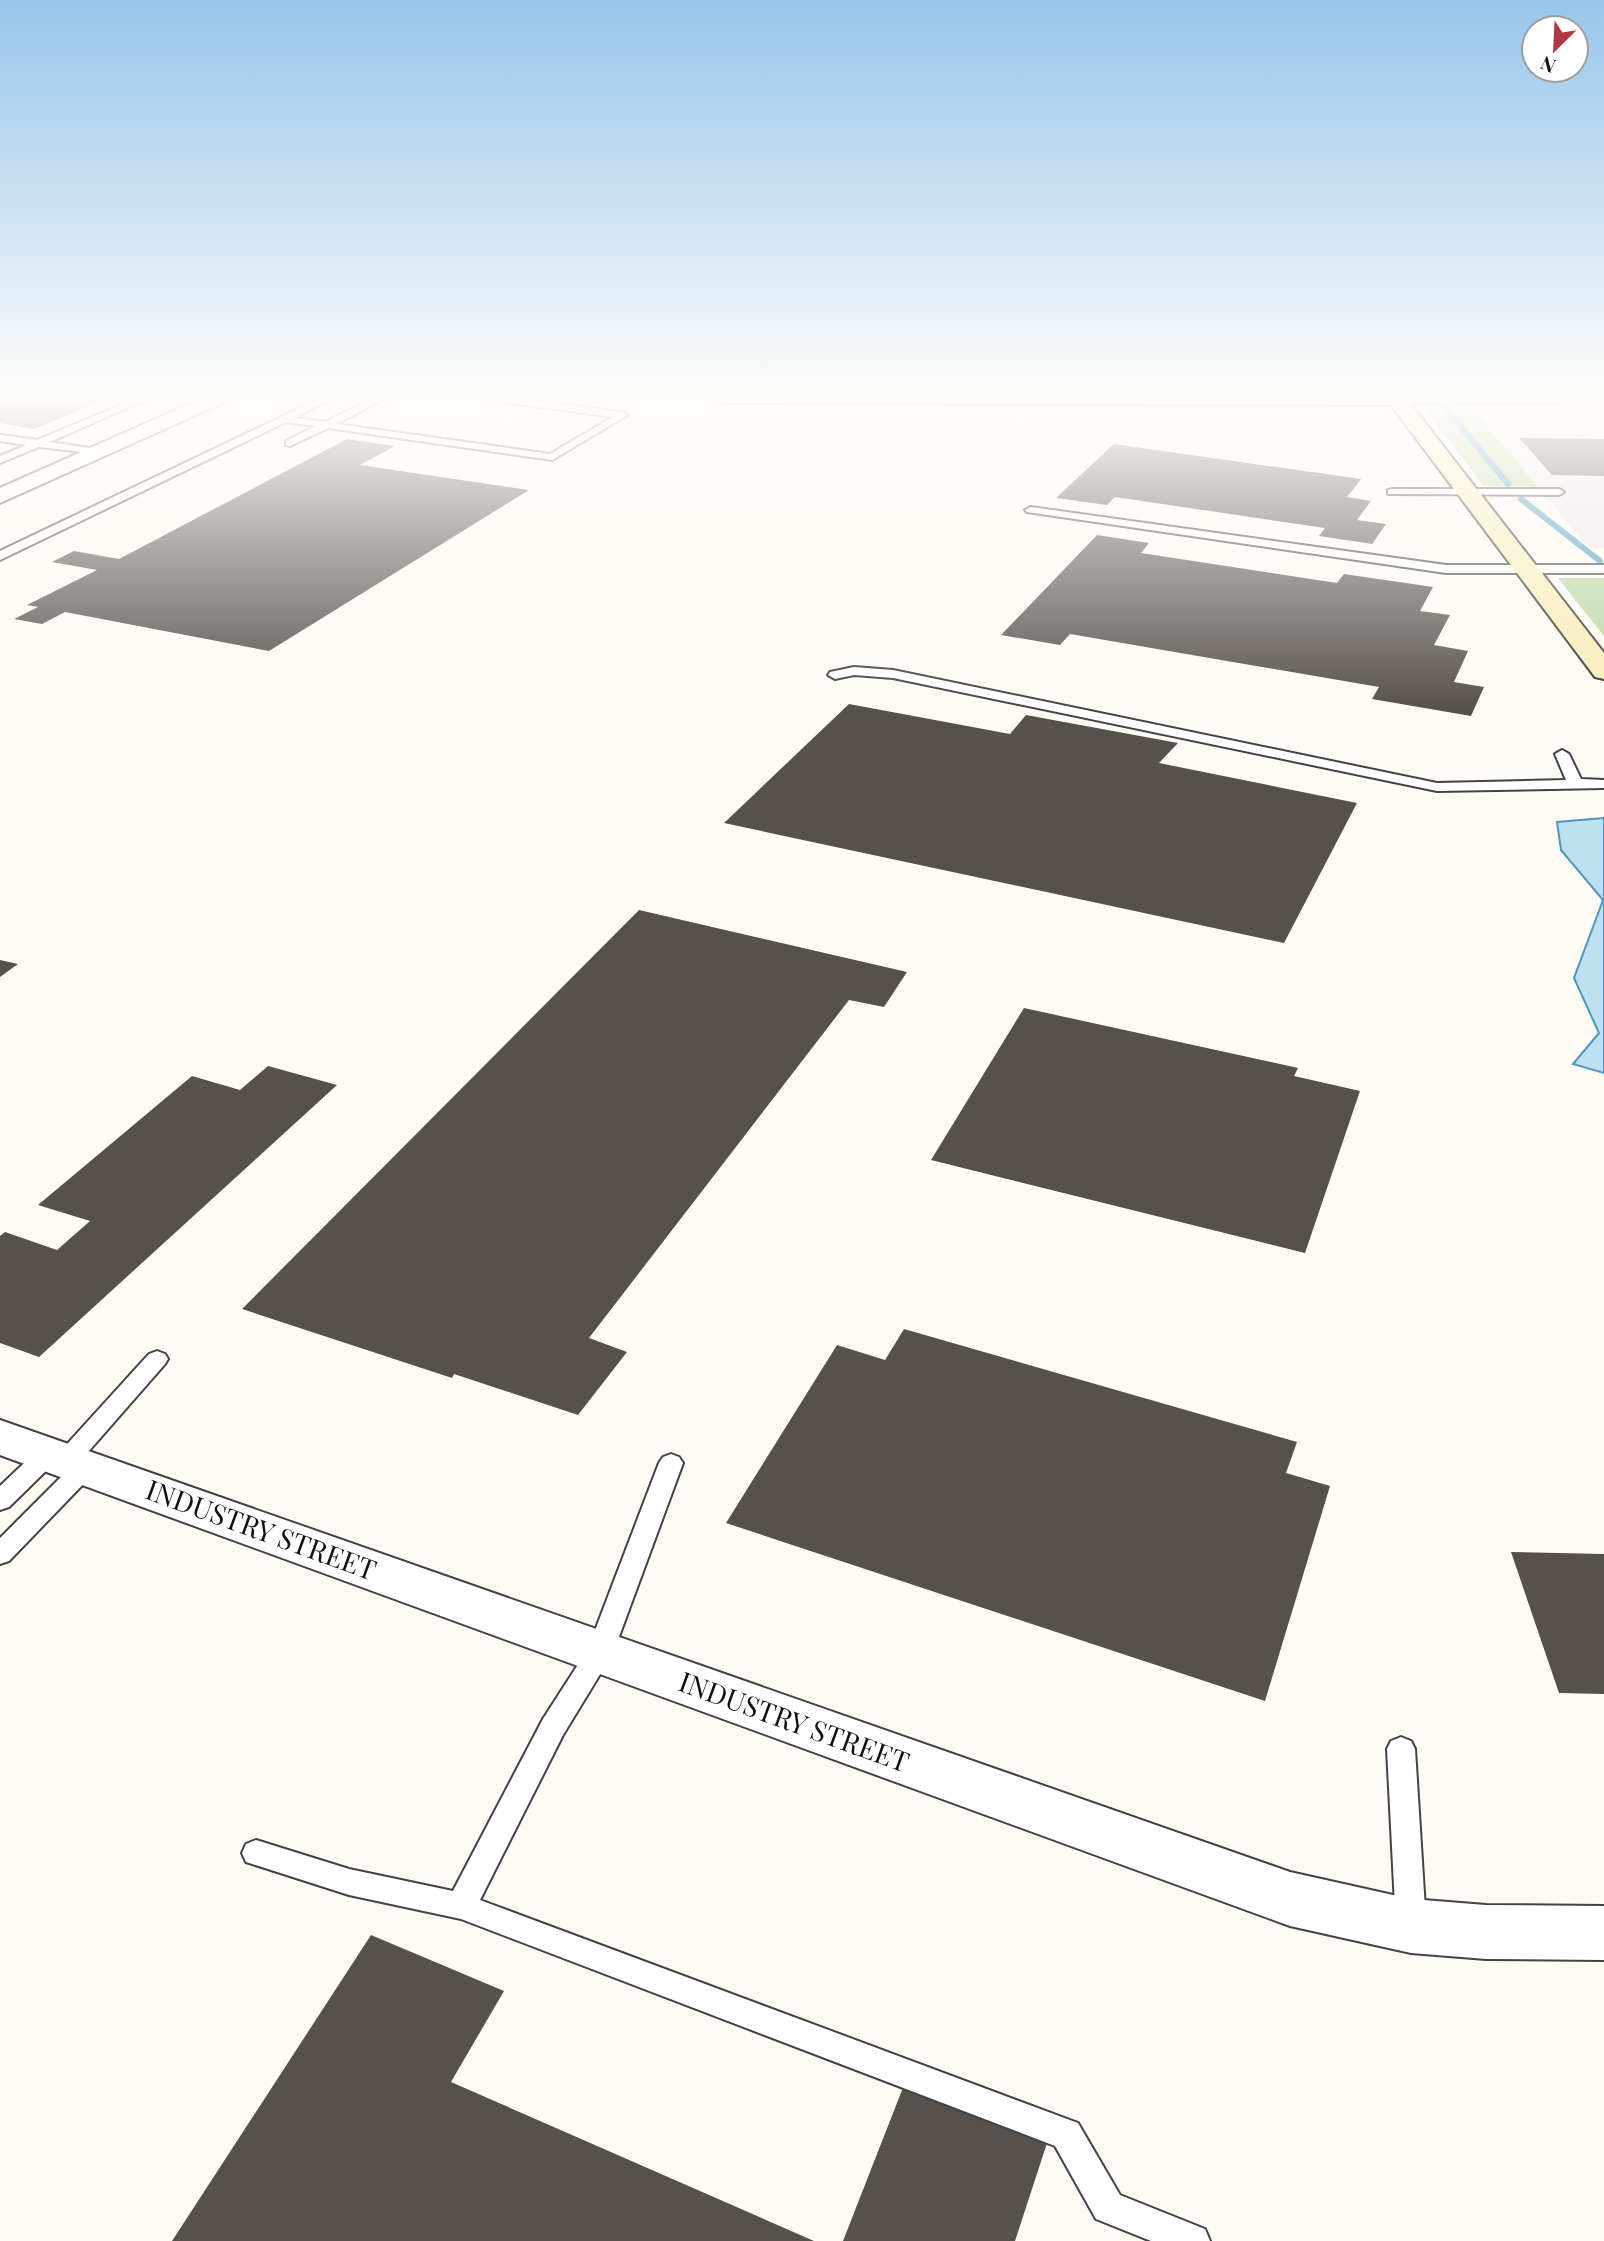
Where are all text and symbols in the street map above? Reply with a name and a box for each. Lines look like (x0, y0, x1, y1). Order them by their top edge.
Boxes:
north arrow (1520, 14, 1590, 84)
text: N (1536, 51, 1559, 80)
street label: INDUSTRY STREET (141, 1470, 382, 1587)
street label: INDUSTRY STREET (674, 1662, 915, 1779)

